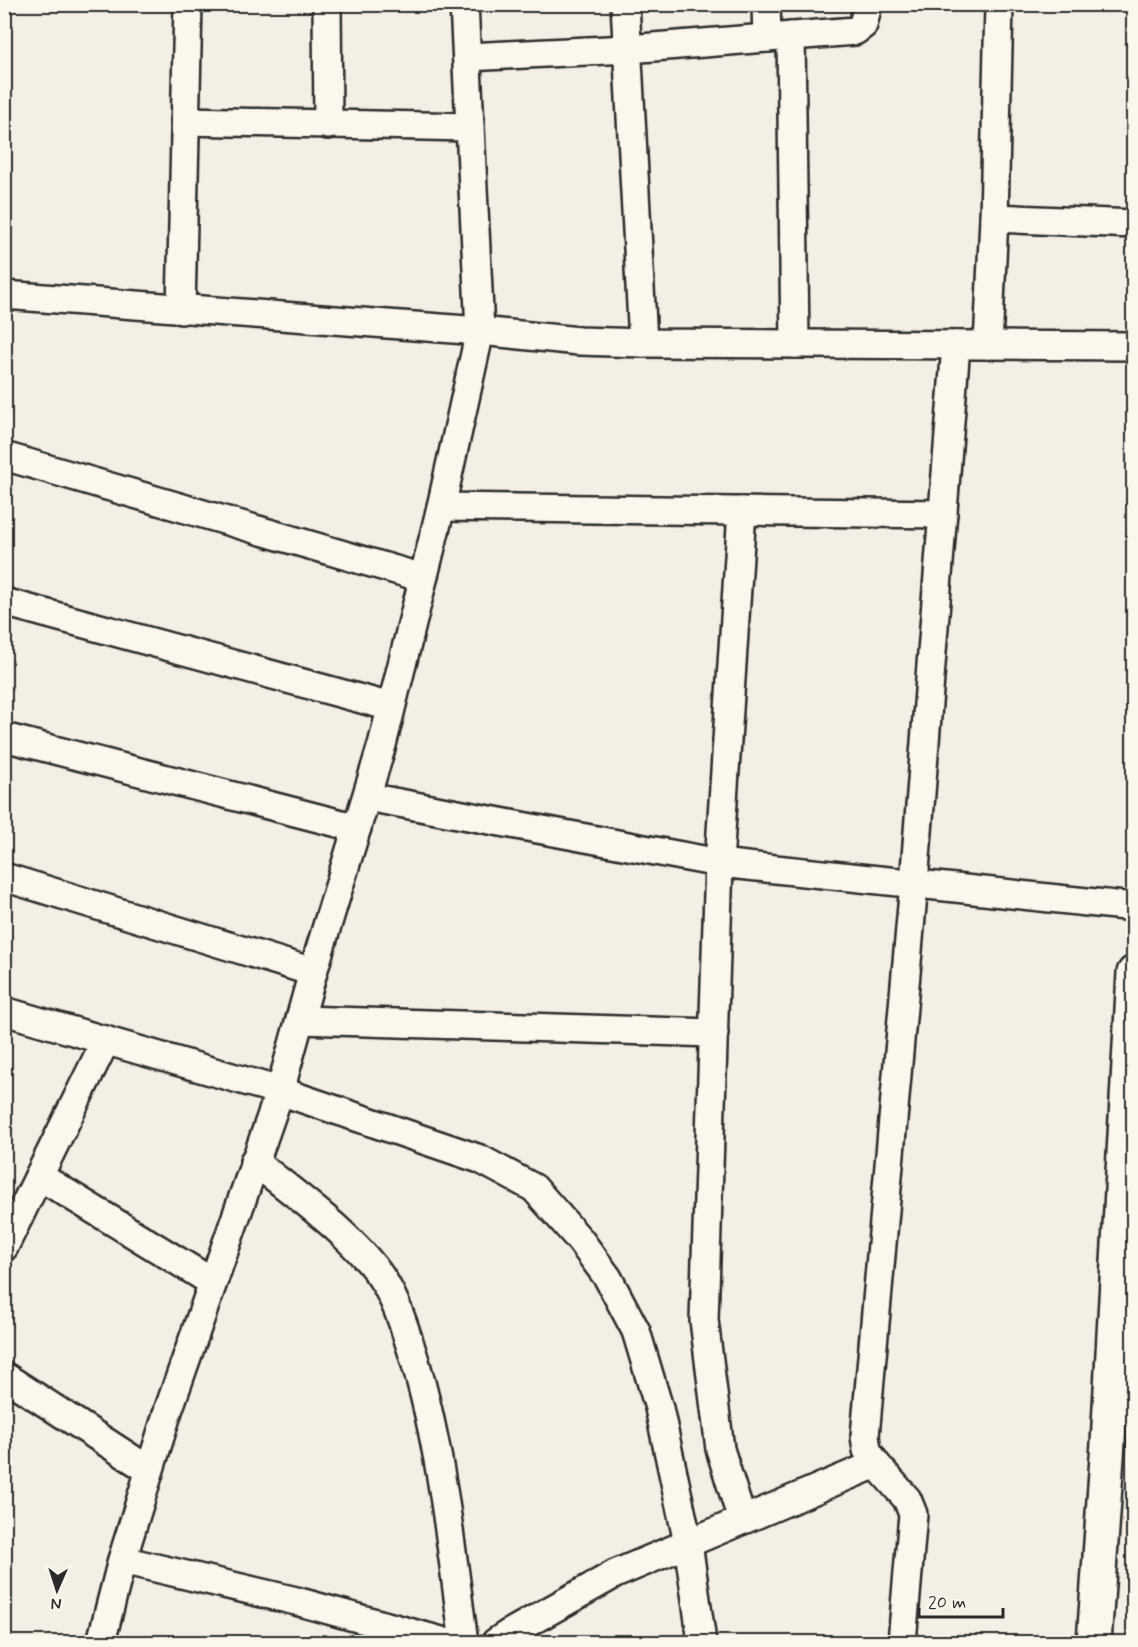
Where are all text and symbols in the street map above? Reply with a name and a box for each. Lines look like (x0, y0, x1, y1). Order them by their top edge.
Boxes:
north arrow (27, 1560, 87, 1620)
scale bar (919, 1581, 1003, 1619)
text: 20 m (928, 1591, 966, 1615)
text: N (50, 1593, 62, 1614)

